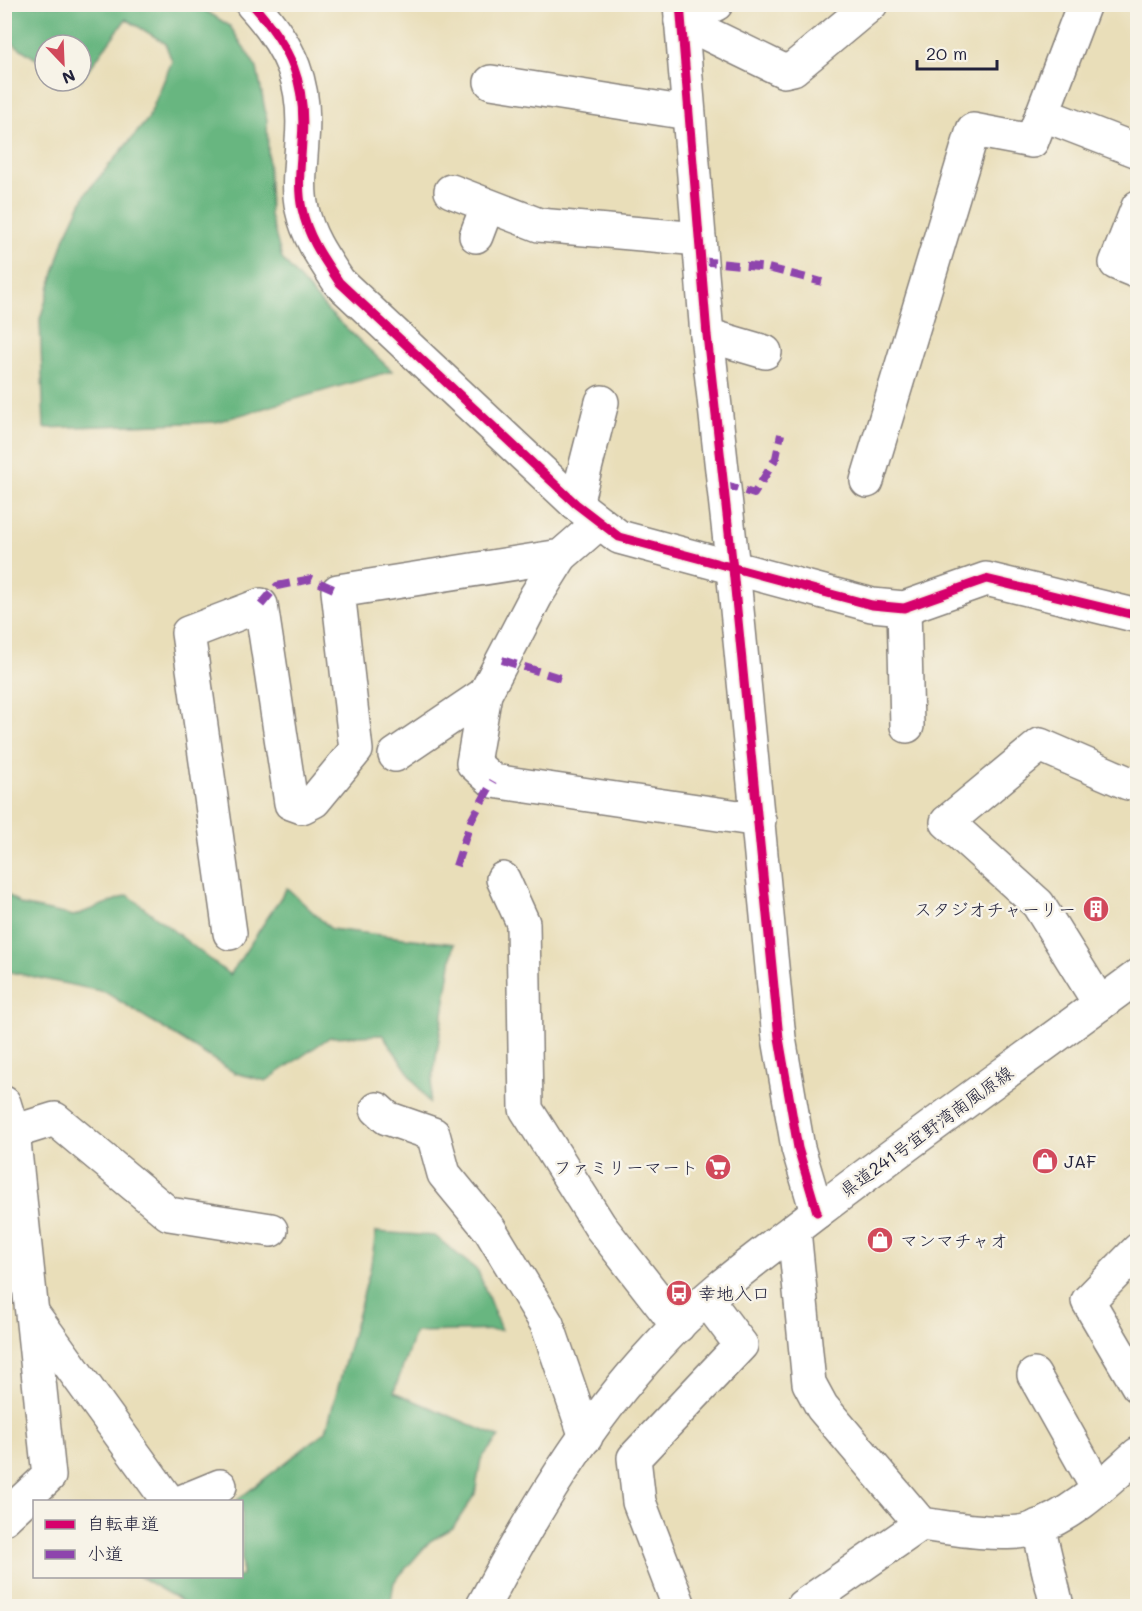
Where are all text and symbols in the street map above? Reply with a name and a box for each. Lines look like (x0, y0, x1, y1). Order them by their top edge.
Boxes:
north arrow (33, 33, 93, 93)
scale bar (917, 33, 996, 71)
text: 20 m (926, 41, 967, 65)
text: N (59, 65, 79, 89)
building icon: スタジオチャーリー (1081, 894, 1111, 924)
place label: スタジオチャーリー (914, 897, 1076, 921)
street label: 県道241号宜野湾南風原線 (835, 1060, 1017, 1202)
shop icon: JAF (1030, 1146, 1060, 1176)
place label: JAF (1064, 1149, 1096, 1173)
supermarket icon: ファミリーマート (703, 1152, 733, 1182)
place label: ファミリーマート (554, 1155, 698, 1179)
shop icon: マンマチャオ (865, 1225, 895, 1255)
place label: マンマチャオ (900, 1228, 1008, 1252)
bus stop icon: 幸地入口 (664, 1278, 694, 1308)
place label: 幸地入口 (698, 1281, 770, 1305)
legend (33, 1500, 243, 1578)
text: 自転車道 (87, 1511, 159, 1535)
text: 小道 (87, 1541, 123, 1565)

